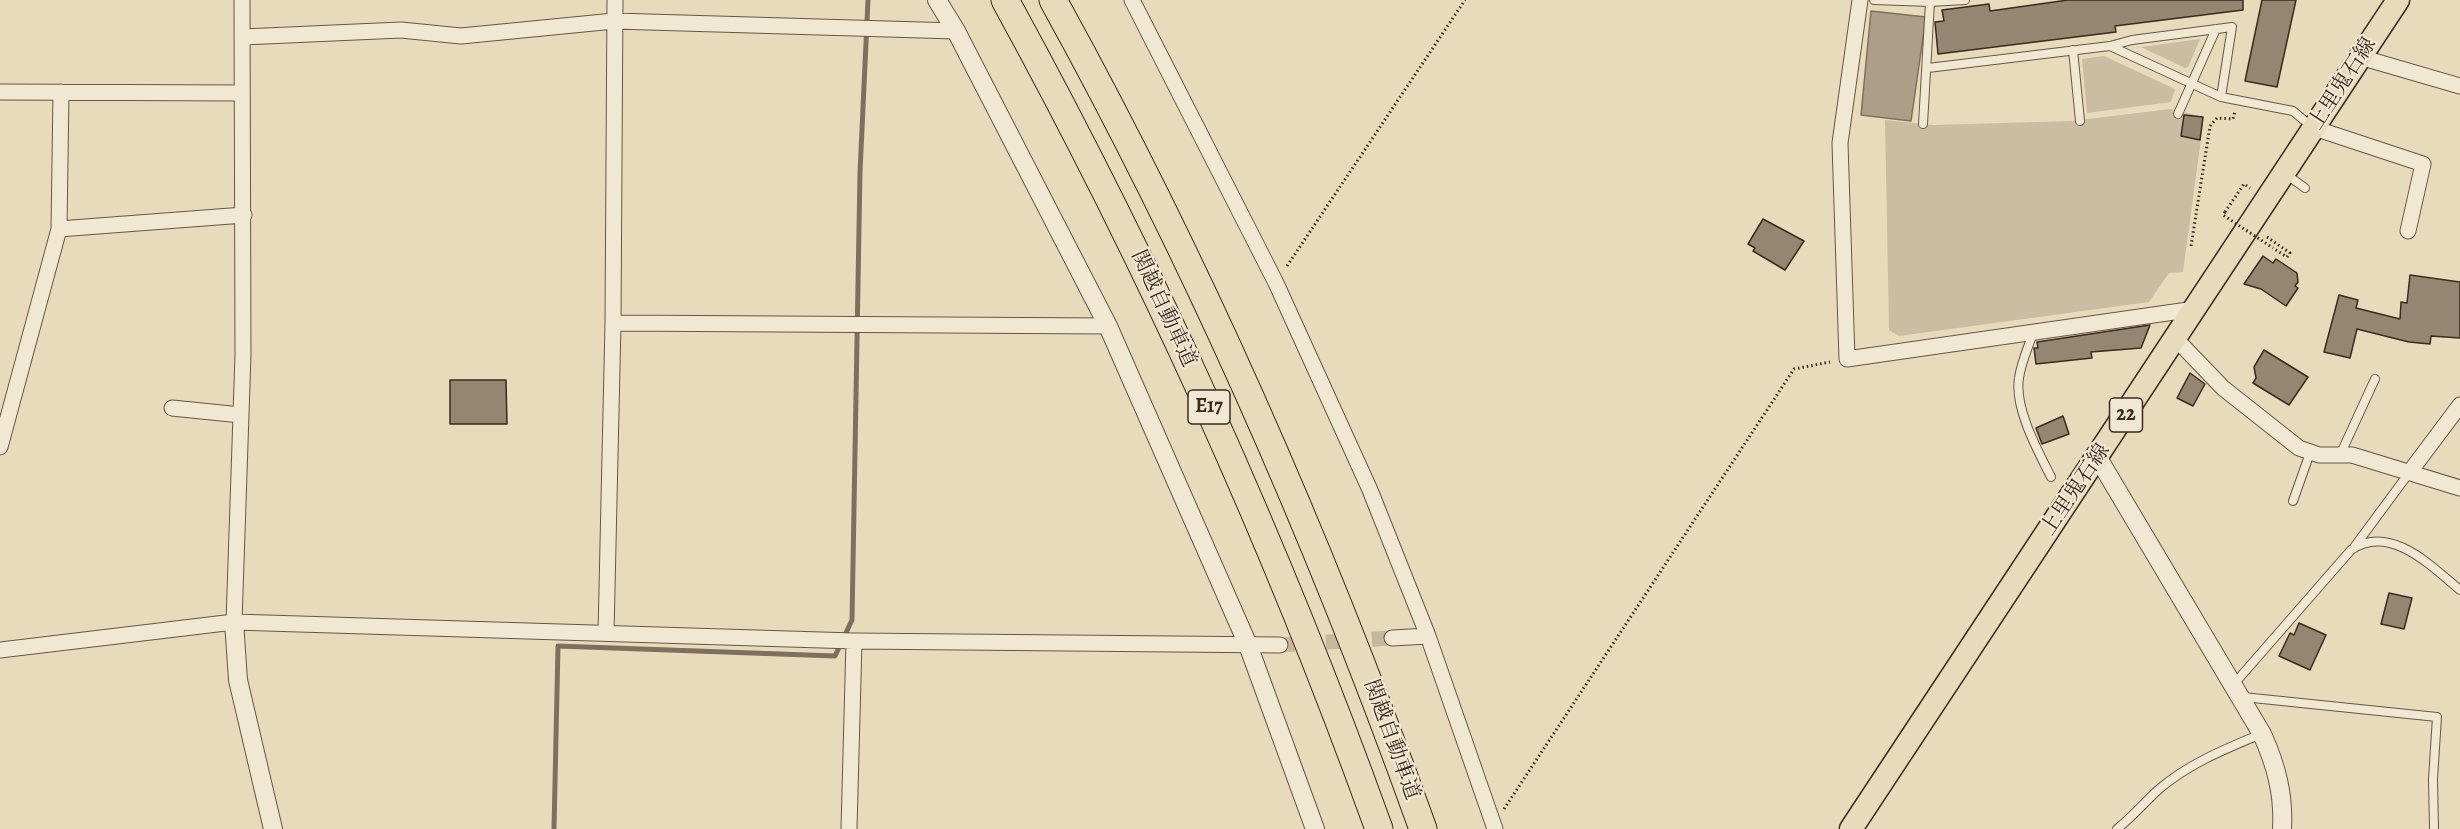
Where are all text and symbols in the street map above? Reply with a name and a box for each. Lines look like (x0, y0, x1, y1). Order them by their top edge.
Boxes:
street label: 上里鬼石線 (2304, 33, 2382, 135)
street label: 関越自動車道 (1125, 247, 1201, 371)
road number: E17 (1188, 390, 1230, 424)
road number: 22 (2110, 398, 2142, 432)
street label: 上里鬼石線 (2036, 439, 2116, 541)
street label: 関越自動車道 (1358, 676, 1424, 804)

